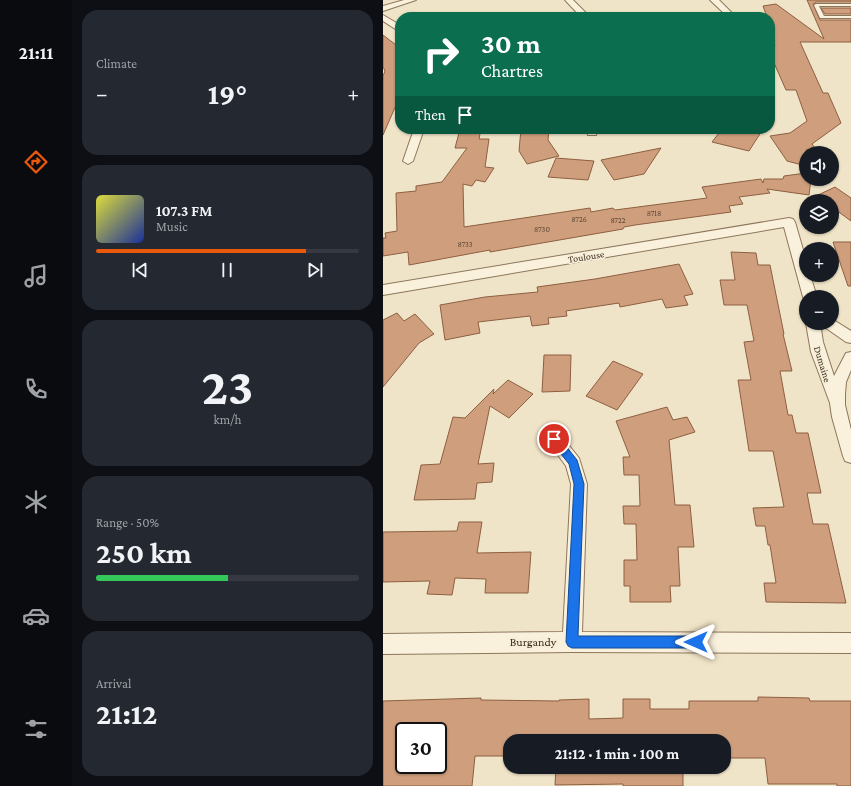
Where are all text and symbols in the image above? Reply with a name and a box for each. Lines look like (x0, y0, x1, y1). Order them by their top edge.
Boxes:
icon: right (415, 28, 467, 80)
text: 30 m (481, 28, 541, 59)
text: 21:11 (19, 43, 53, 63)
text: Climate (96, 56, 137, 71)
text: Chartres (481, 61, 543, 81)
text: 19° (208, 77, 247, 110)
text: − (96, 81, 108, 106)
text: + (347, 81, 359, 106)
icon: arrive (454, 104, 476, 126)
text: Then (415, 107, 446, 123)
map controls (799, 146, 839, 330)
button: sound (799, 146, 839, 186)
icon: directions (22, 148, 50, 176)
button: layers (799, 194, 839, 234)
text: 107.3 FM (156, 203, 212, 219)
house number: 8718 (647, 209, 661, 218)
house number: 8726 (571, 215, 587, 224)
house number: 8722 (610, 216, 626, 225)
text: Music (156, 219, 188, 234)
house number: 8730 (534, 225, 550, 234)
house number: 8733 (457, 240, 473, 249)
button: + (799, 242, 839, 282)
street label: Toulouse (567, 248, 606, 265)
icon: previous (129, 259, 151, 281)
icon: pause (216, 259, 238, 281)
icon: next (304, 259, 326, 281)
icon: music (22, 262, 50, 290)
button: − (799, 290, 839, 330)
street label: Dumaine (812, 345, 833, 384)
text: 23 (202, 357, 253, 415)
icon: phone (22, 375, 50, 403)
text: km/h (213, 412, 242, 427)
pin (537, 422, 571, 456)
icon: arrive (543, 428, 565, 450)
icon: climate (22, 488, 50, 516)
text: Range · 50% (96, 515, 159, 530)
text: 250 km (96, 536, 192, 569)
icon: car (22, 602, 50, 630)
position arrow (675, 621, 717, 663)
street label: Burgandy (510, 635, 557, 649)
text: Arrival (96, 676, 131, 691)
text: 21:12 (96, 697, 157, 730)
icon: filters (22, 715, 50, 743)
speed limit sign: 30 (395, 722, 447, 774)
text: 21:12 · 1 min · 100 m (555, 746, 679, 762)

